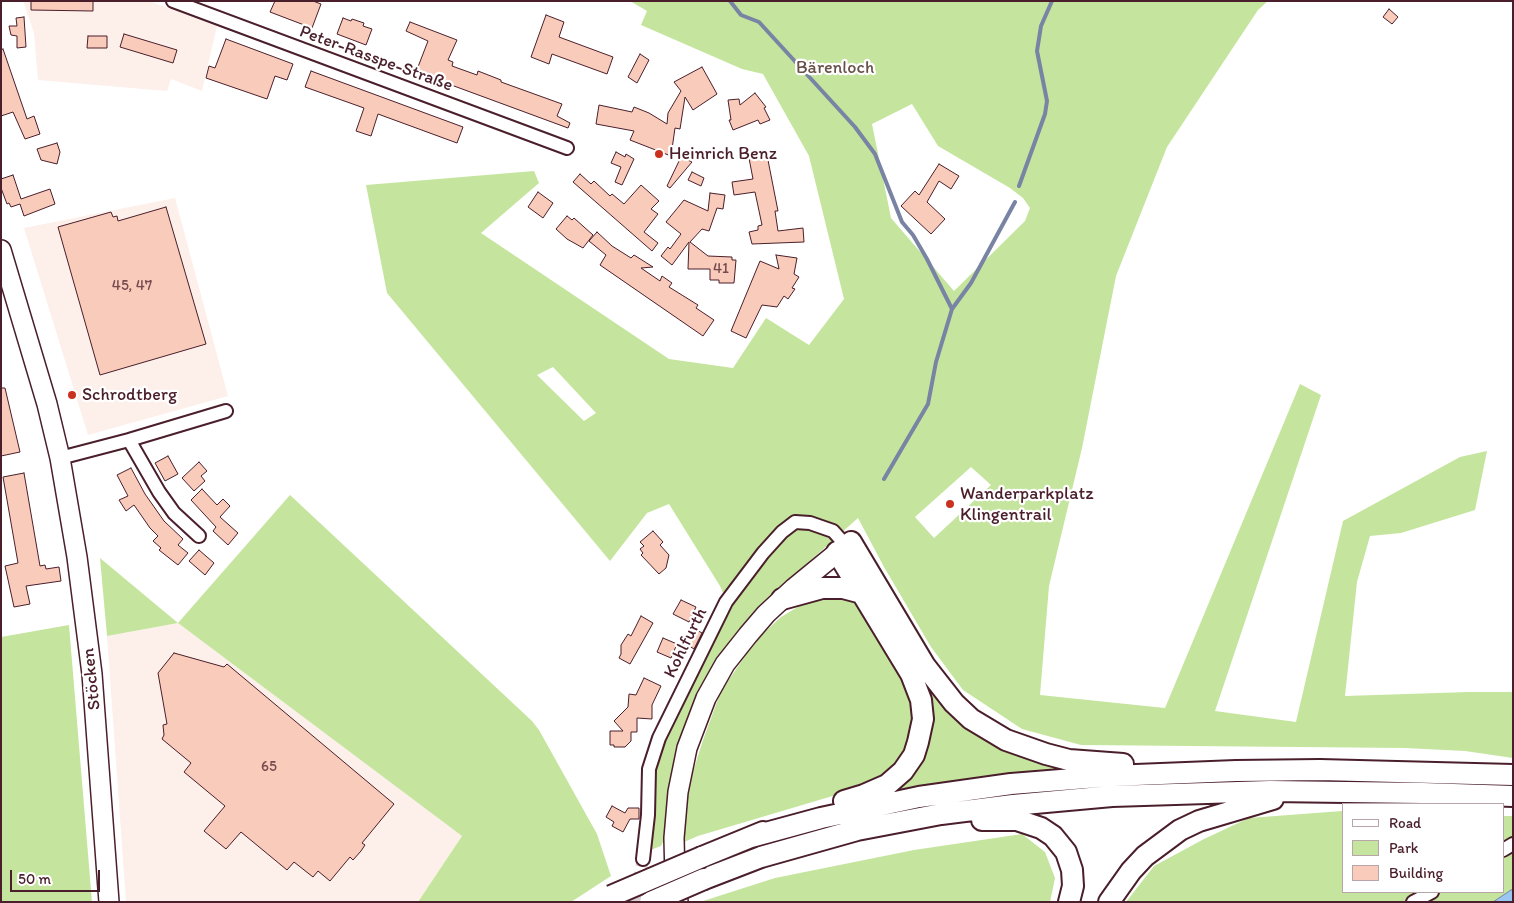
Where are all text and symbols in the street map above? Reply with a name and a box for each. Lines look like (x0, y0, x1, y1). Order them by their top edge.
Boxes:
street label: Peter-Rasspe-Straße (296, 21, 456, 97)
park label: Bärenloch (796, 57, 874, 79)
place label: Heinrich Benz (669, 143, 777, 165)
marker: Heinrich Benz (653, 148, 665, 160)
house number: 41 (713, 260, 729, 278)
house number: 45, 47 (112, 277, 152, 295)
place label: Schrodtberg (82, 384, 177, 406)
marker: Schrodtberg (66, 389, 78, 401)
place label: Wanderparkplatz Klingentrail (960, 483, 1094, 526)
marker: Wanderparkplatz Klingentrail (944, 498, 956, 510)
street label: Kohlfurth (660, 604, 712, 682)
street label: Stöcken (78, 647, 106, 711)
house number: 65 (261, 758, 277, 776)
legend (1342, 803, 1504, 893)
text: Road (1389, 814, 1421, 832)
text: Park (1389, 839, 1419, 857)
scale bar (12, 860, 102, 892)
text: Building (1389, 864, 1443, 882)
text: 50 m (18, 870, 51, 888)

